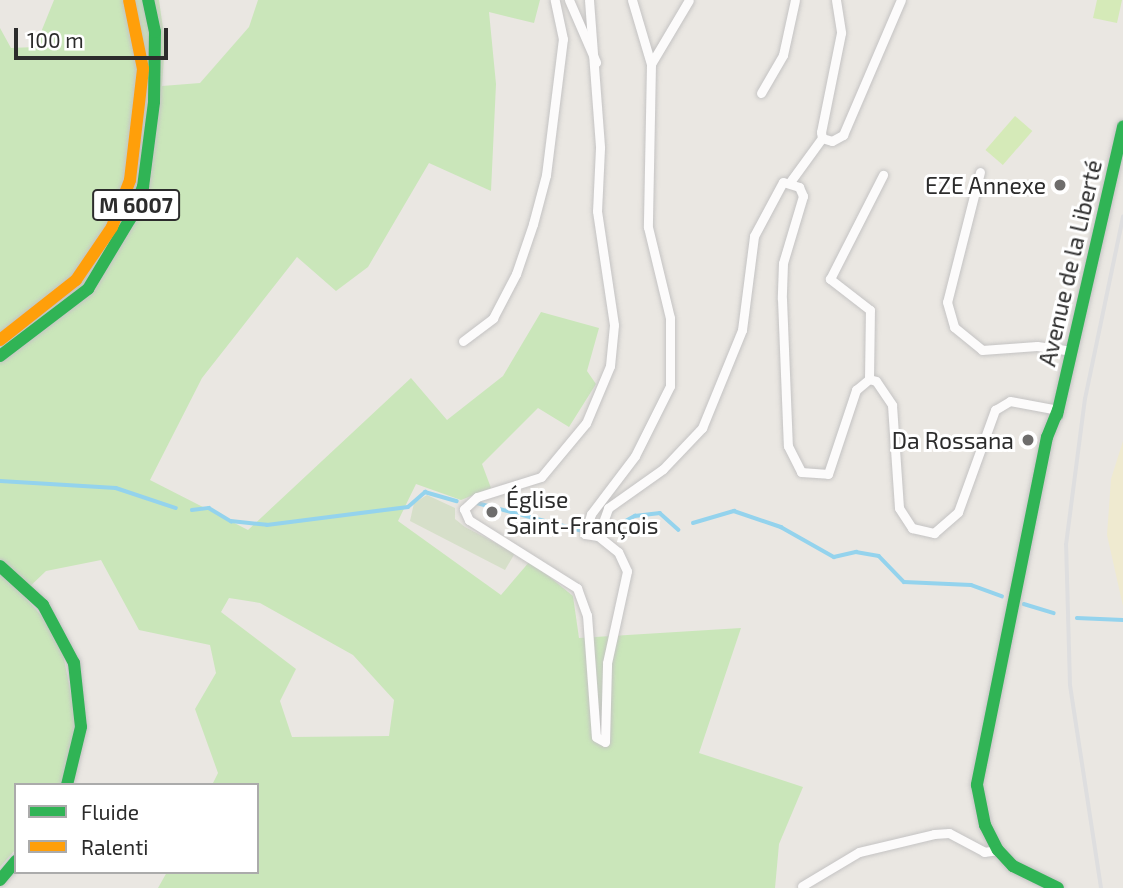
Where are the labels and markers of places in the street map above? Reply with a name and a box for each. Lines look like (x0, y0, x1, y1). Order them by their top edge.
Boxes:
place label: EZE Annexe (924, 171, 1046, 199)
marker: EZE Annexe (1052, 177, 1068, 193)
place label: Da Rossana (892, 426, 1014, 454)
marker: Da Rossana (1020, 432, 1036, 448)
place label: Église Saint-François (506, 485, 658, 539)
marker: Église Saint-François (484, 504, 500, 520)

